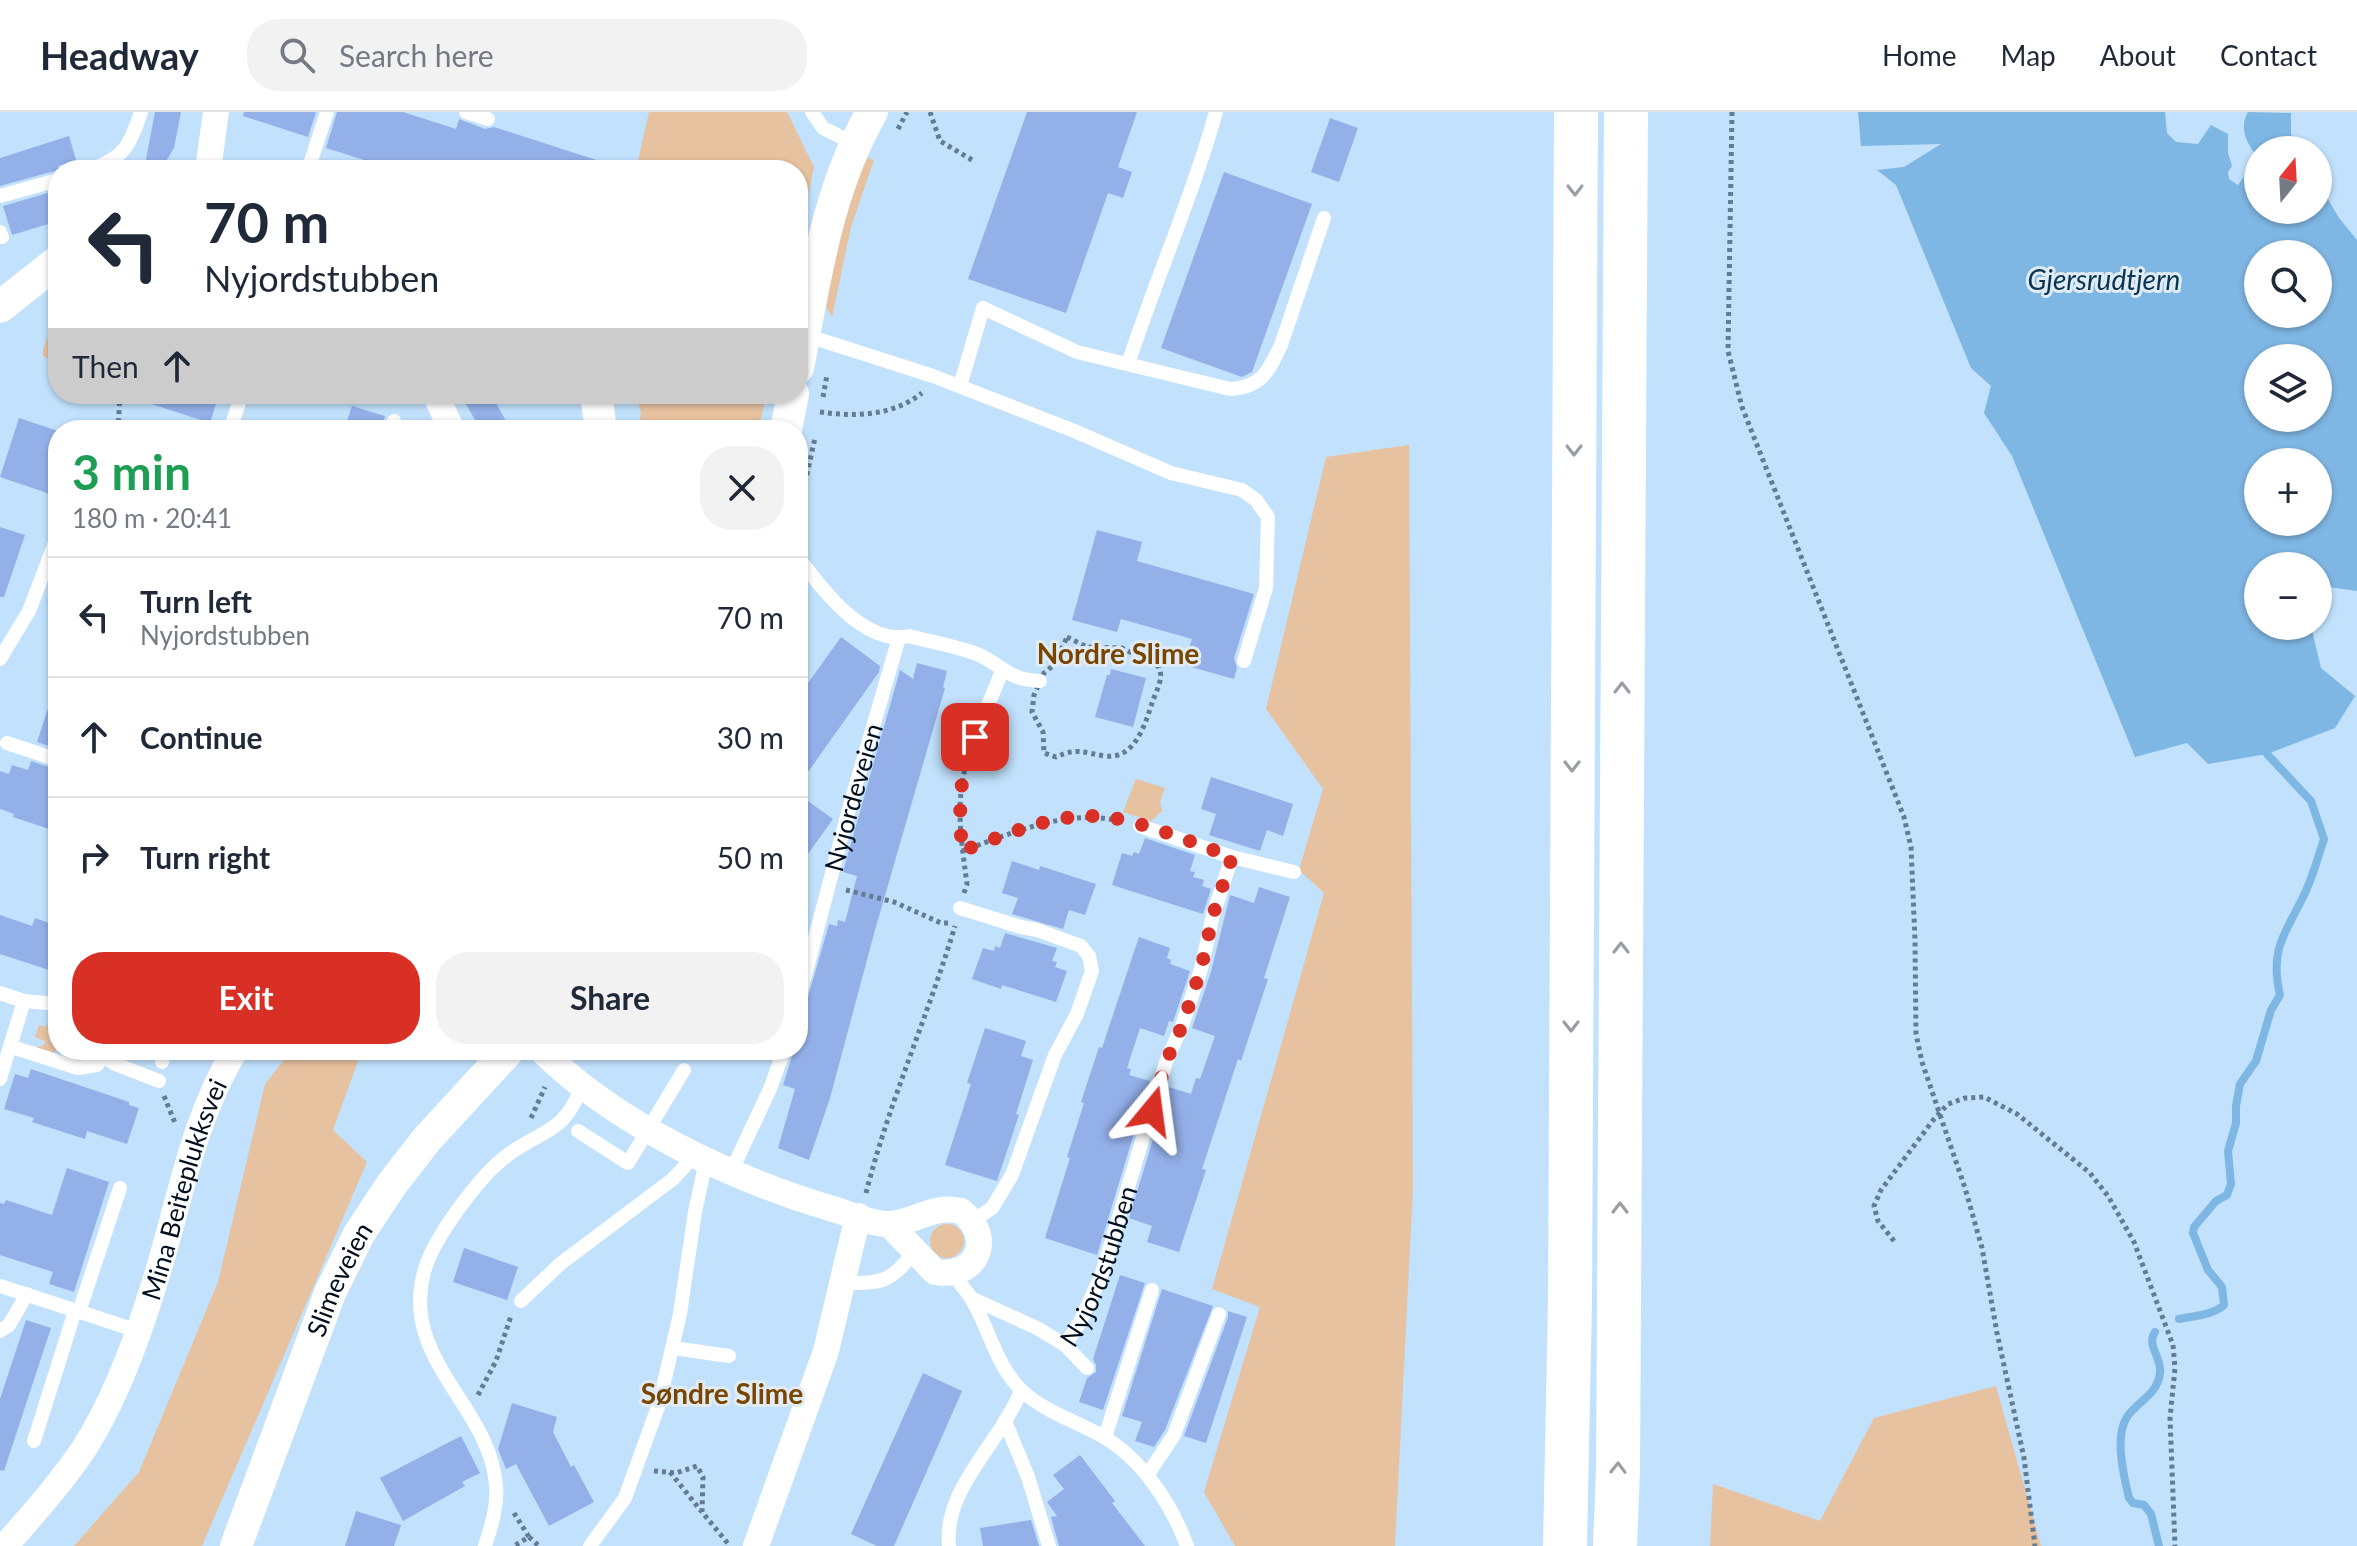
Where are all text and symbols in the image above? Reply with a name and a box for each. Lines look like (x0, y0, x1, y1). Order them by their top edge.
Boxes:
search box (247, 19, 807, 91)
text: Headway (40, 32, 199, 78)
icon: search (275, 33, 319, 77)
text: Search here (339, 37, 494, 73)
text: Home (1882, 38, 1957, 72)
text: Map (2001, 38, 2056, 72)
text: About (2100, 38, 2176, 72)
text: Contact (2220, 38, 2317, 72)
north arrow (2244, 136, 2332, 224)
map controls (2244, 136, 2332, 640)
one-way arrow (1566, 184, 1584, 197)
text: 70 m (204, 188, 329, 255)
icon: left (72, 192, 176, 296)
button: search (2244, 240, 2332, 328)
text: Nyjordstubben (204, 256, 439, 300)
water label: Gjersrudtjern (2028, 262, 2180, 296)
icon: ahead (155, 344, 199, 388)
button: layers (2244, 344, 2332, 432)
text: Then (72, 348, 139, 384)
text: 3 min (72, 443, 191, 500)
one-way arrow (1565, 444, 1583, 457)
button: close (700, 446, 784, 530)
button: + (2244, 448, 2332, 536)
text: 180 m · 20:41 (72, 502, 232, 534)
button: − (2244, 552, 2332, 640)
text: Turn left (140, 583, 252, 619)
icon: left (72, 595, 116, 639)
text: 70 m (717, 599, 784, 635)
text: Nyjordstubben (140, 619, 310, 651)
district label: Nordre Slime (1037, 636, 1199, 670)
one-way arrow (1613, 681, 1631, 694)
pin (941, 703, 1009, 771)
icon: ahead (72, 715, 116, 759)
icon: arrive (953, 715, 997, 759)
text: Continue (140, 719, 263, 755)
text: 30 m (717, 719, 784, 755)
street label: Nyjordeveien (817, 720, 889, 875)
one-way arrow (1563, 760, 1581, 773)
icon: right (72, 835, 116, 879)
text: Turn right (140, 839, 270, 875)
text: 50 m (717, 839, 784, 875)
one-way arrow (1612, 941, 1630, 954)
button: Exit (72, 952, 420, 1044)
button: Share (436, 952, 784, 1044)
one-way arrow (1562, 1020, 1580, 1033)
position arrow (1110, 1069, 1194, 1153)
street label: Mina Beiteplukksvei (134, 1074, 233, 1304)
street label: Nyjordstubben (1053, 1182, 1144, 1352)
one-way arrow (1611, 1201, 1628, 1214)
street label: Slimeveien (299, 1216, 379, 1341)
district label: Søndre Slime (641, 1376, 803, 1410)
one-way arrow (1609, 1461, 1627, 1474)

